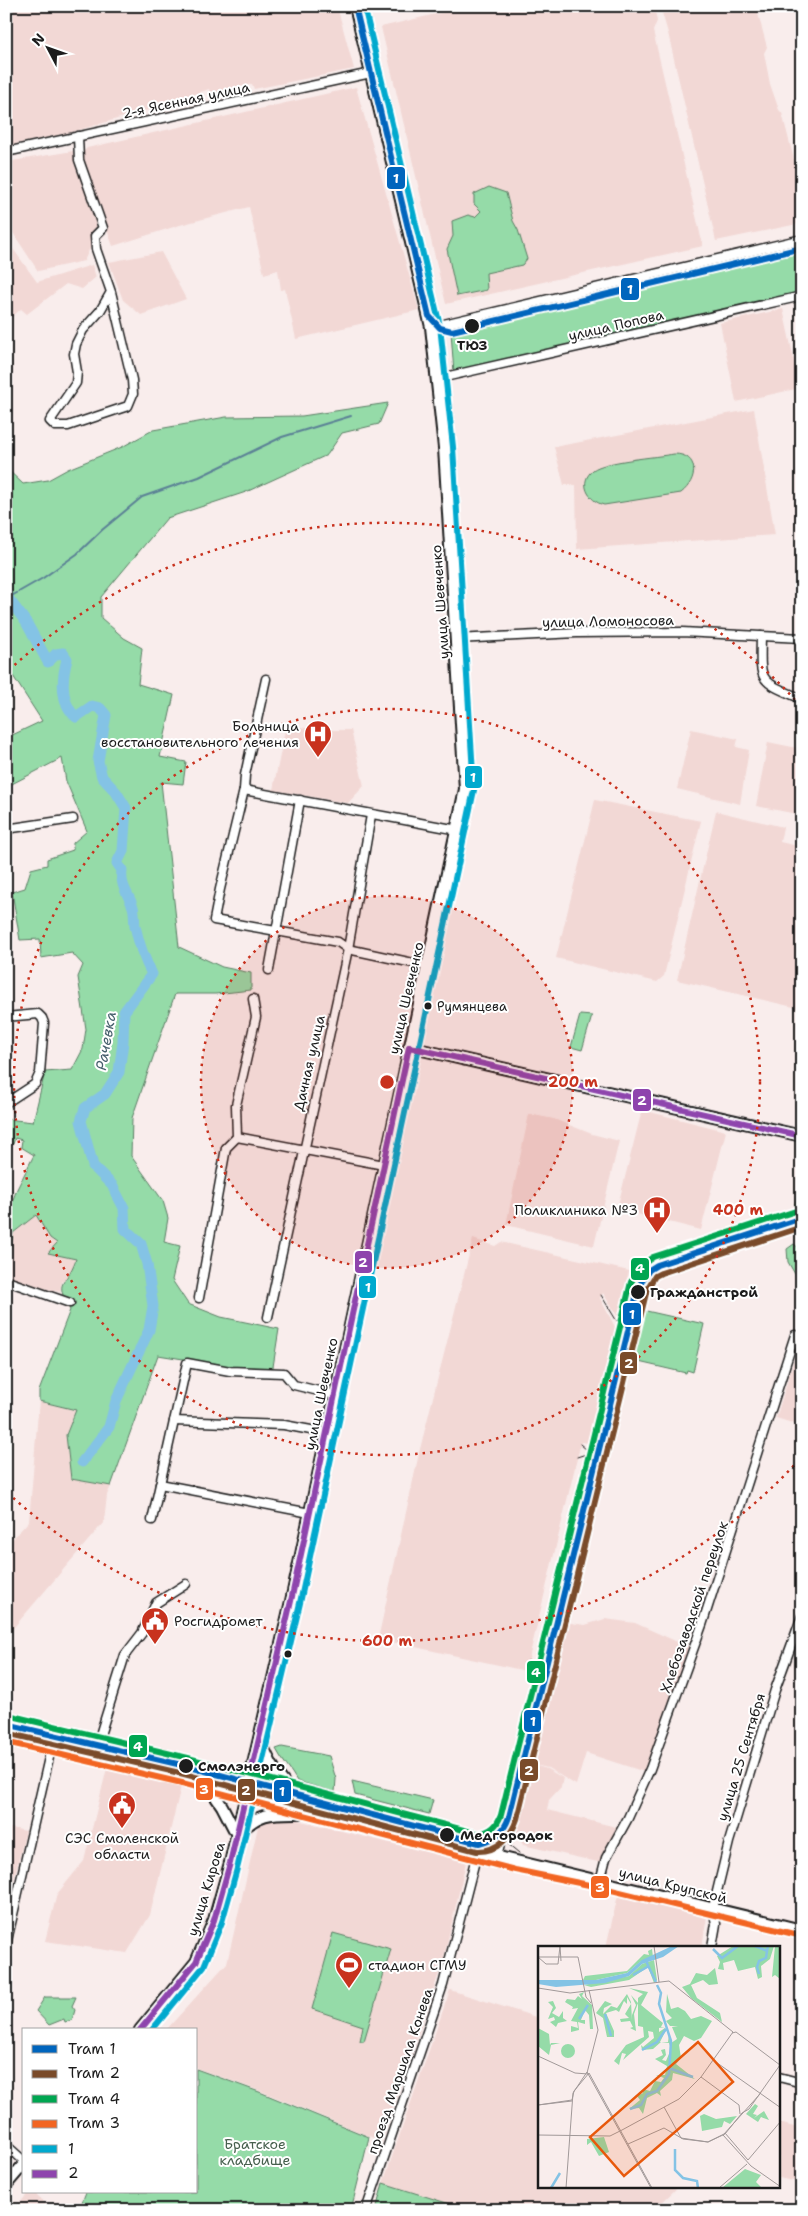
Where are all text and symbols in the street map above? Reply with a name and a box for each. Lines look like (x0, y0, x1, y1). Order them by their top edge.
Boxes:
north arrow (22, 22, 72, 72)
text: N (28, 29, 49, 50)
street label: 2-я Ясенная улица (121, 78, 252, 122)
line badge: 1 (386, 166, 406, 190)
text: 1 (393, 169, 399, 187)
line badge: 1 (620, 277, 640, 301)
text: 1 (627, 280, 633, 298)
street label: улица Попова (567, 305, 666, 345)
marker: ТЮЗ (463, 317, 481, 335)
place label: ТЮЗ (457, 336, 488, 354)
street label: улица Шевченко (427, 544, 453, 660)
street label: улица Ломоносова (542, 611, 674, 631)
place label: Больница восстановительного лечения (101, 717, 299, 751)
hospital icon: Больница восстановительного лечения (303, 719, 333, 758)
line badge: 1 (464, 765, 483, 789)
text: 1 (470, 768, 476, 786)
street label: улица Шевченко (384, 940, 428, 1056)
place label: Румянцева (437, 998, 507, 1015)
marker: Румянцева (423, 1001, 433, 1011)
water label: Рачевка (91, 1010, 121, 1072)
street label: Дачная улица (289, 1013, 329, 1113)
text: 200 m (548, 1072, 598, 1092)
centre of rings (378, 1073, 396, 1091)
line badge: 2 (632, 1088, 652, 1112)
text: 2 (637, 1091, 647, 1109)
hospital icon: Поликлиника №3 (642, 1195, 672, 1234)
text: 400 m (713, 1200, 763, 1220)
place label: Поликлиника №3 (514, 1201, 638, 1219)
line badge: 2 (354, 1250, 373, 1274)
text: 2 (358, 1253, 368, 1271)
line badge: 4 (630, 1257, 650, 1281)
text: 4 (635, 1259, 645, 1277)
line badge: 1 (358, 1275, 377, 1299)
text: 1 (365, 1278, 371, 1296)
marker: Гражданстрой (629, 1283, 647, 1301)
place label: Гражданстрой (650, 1283, 758, 1301)
line badge: 1 (622, 1302, 642, 1326)
text: 1 (629, 1305, 635, 1323)
street label: улица Шевченко (300, 1336, 342, 1452)
line badge: 2 (619, 1351, 638, 1375)
text: 2 (624, 1354, 634, 1372)
street label: Хлебозаводской переулок (656, 1518, 732, 1695)
public building icon: Росгидромет (140, 1606, 170, 1645)
place label: Росгидромет (174, 1612, 263, 1630)
text: 600 m (362, 1631, 412, 1651)
unlabelled marker (283, 1649, 293, 1659)
line badge: 4 (526, 1660, 546, 1684)
text: 4 (531, 1663, 541, 1681)
street label: улица 25 Сентября (713, 1691, 769, 1823)
line badge: 1 (523, 1709, 542, 1733)
text: 1 (530, 1712, 536, 1730)
line badge: 4 (128, 1734, 148, 1758)
text: 4 (133, 1737, 143, 1755)
marker: Смолэнерго (177, 1757, 195, 1775)
place label: Смолэнерго (198, 1757, 285, 1775)
line badge: 2 (519, 1758, 539, 1782)
text: 2 (524, 1761, 534, 1779)
line badge: 3 (195, 1777, 214, 1801)
line badge: 2 (237, 1778, 256, 1802)
line badge: 1 (273, 1779, 292, 1803)
text: 3 (199, 1780, 209, 1798)
text: 2 (241, 1781, 251, 1799)
text: 1 (279, 1782, 285, 1800)
public building icon: СЭС Смоленской области (107, 1790, 137, 1829)
marker: Медгородок (438, 1826, 456, 1844)
place label: Медгородок (460, 1826, 553, 1844)
place label: СЭС Смоленской области (65, 1829, 179, 1863)
street label: улица Кирова (183, 1840, 229, 1938)
street label: улица Крупской (617, 1863, 729, 1907)
line badge: 3 (590, 1875, 610, 1899)
text: 3 (595, 1878, 605, 1896)
inset map (538, 1946, 780, 2188)
sports icon: стадион СГМУ (334, 1950, 364, 1989)
place label: стадион СГМУ (368, 1956, 467, 1974)
street label: проезд Маршала Конева (363, 1985, 437, 2156)
legend (22, 2028, 198, 2194)
text: Tram 1 (68, 2039, 116, 2059)
text: Tram 2 (68, 2063, 120, 2083)
text: Tram 4 (68, 2089, 120, 2109)
text: Tram 3 (68, 2113, 120, 2133)
park label: Братское кладбище (220, 2135, 291, 2169)
text: 1 (68, 2139, 74, 2159)
text: 2 (68, 2163, 79, 2183)

